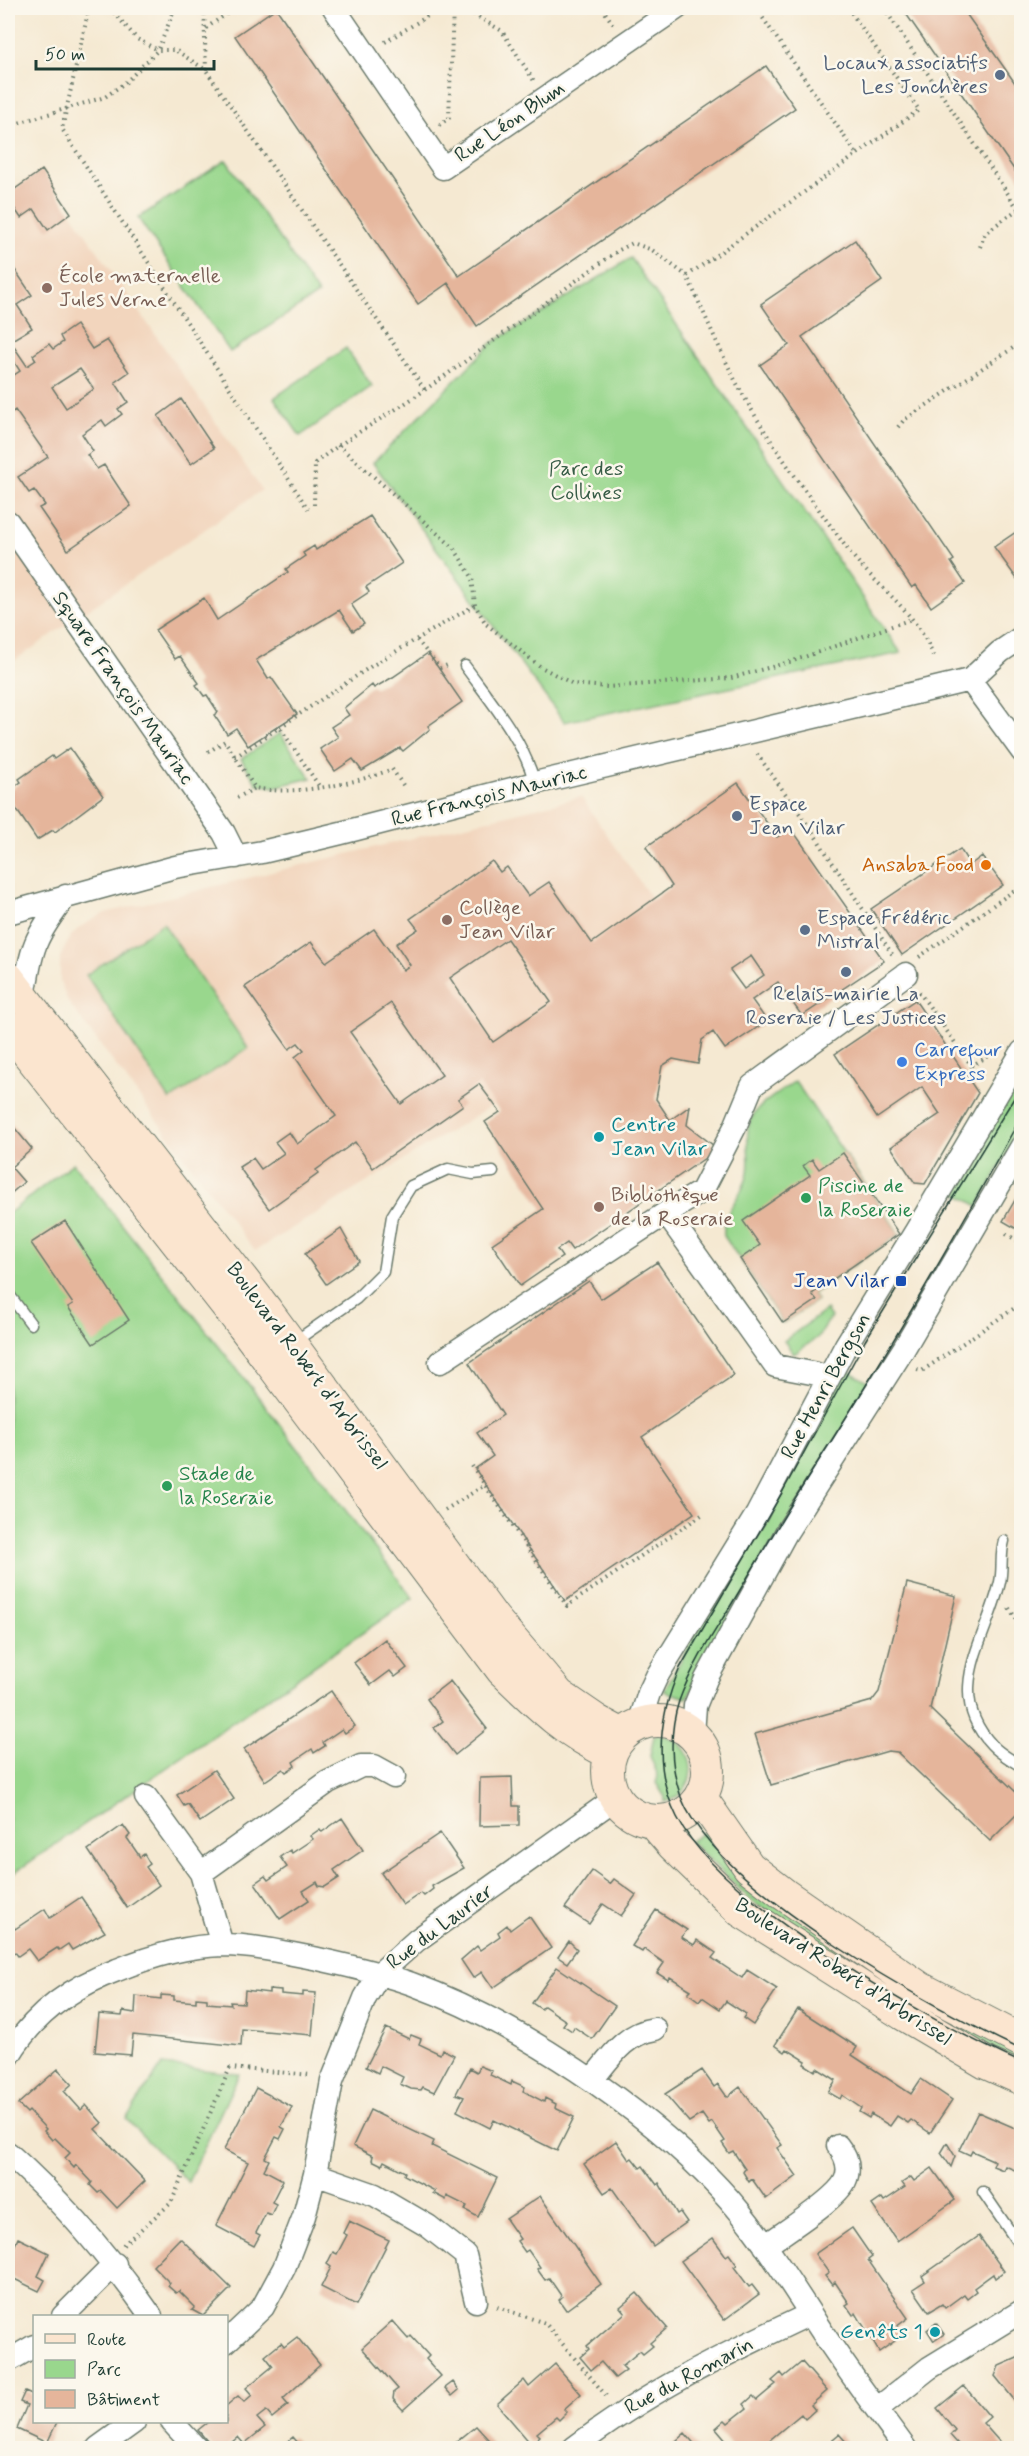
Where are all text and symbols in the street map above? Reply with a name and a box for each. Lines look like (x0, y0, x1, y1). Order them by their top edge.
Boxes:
scale bar (36, 33, 214, 71)
text: 50 m (45, 43, 85, 67)
place label: Locaux associatifs Les Jonchères (823, 49, 988, 101)
marker: Locaux associatifs Les Jonchères (993, 68, 1007, 82)
street label: Rue Léon Blum (449, 75, 571, 169)
place label: École maternelle Jules Verne (59, 262, 221, 314)
marker: École maternelle Jules Verne (40, 281, 54, 295)
park label: Parc des Collines (549, 455, 623, 507)
street label: Square François Mauriac (46, 586, 200, 790)
street label: Rue François Mauriac (388, 758, 590, 834)
place label: Espace Jean Vilar (749, 790, 845, 842)
marker: Espace Jean Vilar (730, 809, 744, 823)
place label: Ansaba Food (862, 851, 974, 879)
marker: Ansaba Food (979, 858, 993, 872)
place label: Collège Jean Vilar (459, 894, 555, 946)
place label: Espace Frédéric Mistral (817, 904, 952, 956)
marker: Collège Jean Vilar (440, 913, 454, 927)
marker: Espace Frédéric Mistral (798, 923, 812, 937)
marker: Relais-mairie La Roseraie / Les Justices (839, 965, 853, 979)
place label: Relais-mairie La Roseraie / Les Justices (746, 980, 946, 1032)
place label: Carrefour Express (914, 1036, 1002, 1088)
marker: Carrefour Express (895, 1055, 909, 1069)
place label: Centre Jean Vilar (611, 1111, 707, 1163)
marker: Centre Jean Vilar (592, 1130, 606, 1144)
place label: Piscine de la Roseraie (818, 1172, 913, 1224)
place label: Bibliothèque de la Roseraie (611, 1181, 733, 1233)
marker: Piscine de la Roseraie (799, 1191, 813, 1205)
marker: Bibliothèque de la Roseraie (592, 1200, 606, 1214)
street label: Boulevard Robert d'Arbrissel (220, 1257, 394, 1475)
place label: Jean Vilar (793, 1267, 889, 1295)
marker: Jean Vilar (894, 1274, 908, 1288)
street label: Rue Henri Bergson (774, 1308, 879, 1465)
place label: Stade de la Roseraie (179, 1460, 274, 1512)
marker: Stade de la Roseraie (160, 1479, 174, 1493)
street label: Rue du Laurier (381, 1877, 499, 1976)
street label: Boulevard Robert d'Arbrissel (729, 1891, 957, 2053)
legend (33, 2315, 228, 2423)
place label: Genêts 1 (840, 2318, 923, 2346)
marker: Genêts 1 (928, 2325, 942, 2339)
text: Route (87, 2328, 126, 2352)
street label: Rue du Romarin (620, 2330, 758, 2422)
text: Parc (87, 2358, 121, 2382)
text: Bâtiment (87, 2388, 160, 2412)

